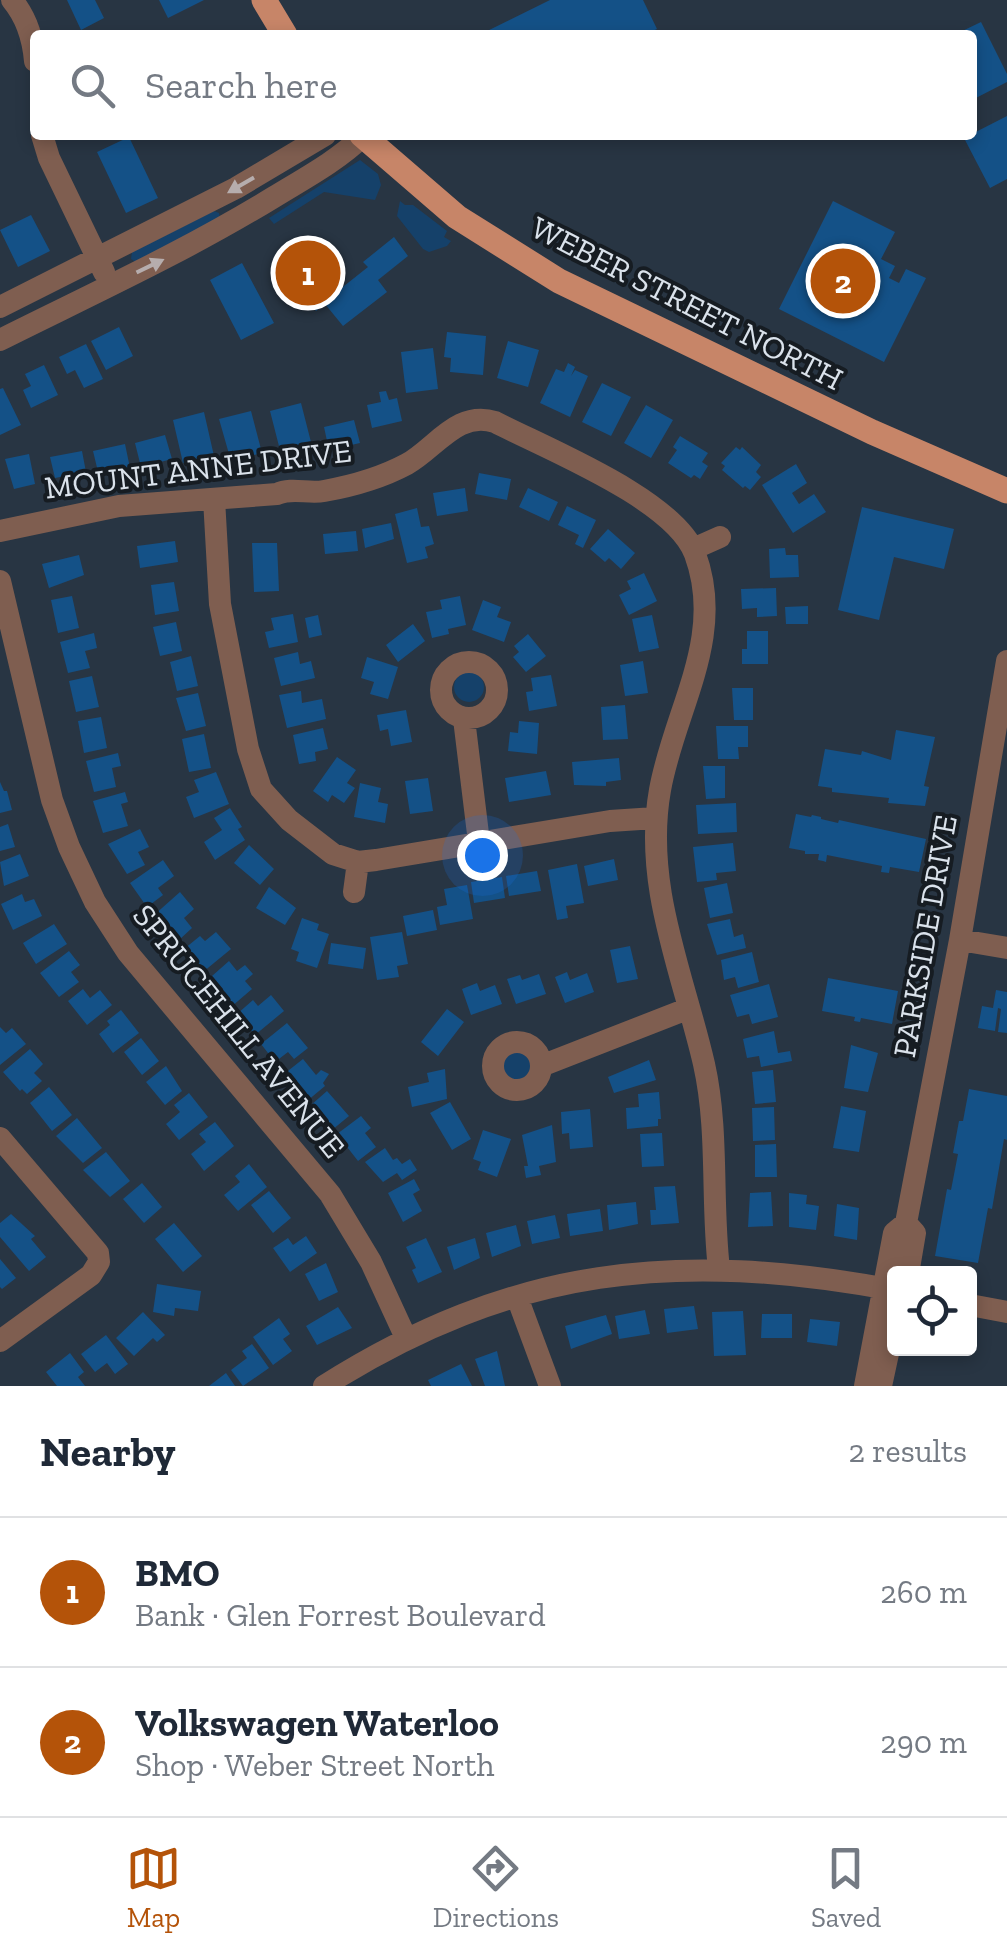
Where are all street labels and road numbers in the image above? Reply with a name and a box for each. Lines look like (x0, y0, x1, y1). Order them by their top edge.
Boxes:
street label: WEBER STREET NORTH (525, 208, 849, 398)
street label: MOUNT ANNE DRIVE (42, 431, 354, 507)
street label: PARKSIDE DRIVE (885, 812, 965, 1060)
street label: SPRUCEHILL AVENUE (125, 897, 353, 1165)

